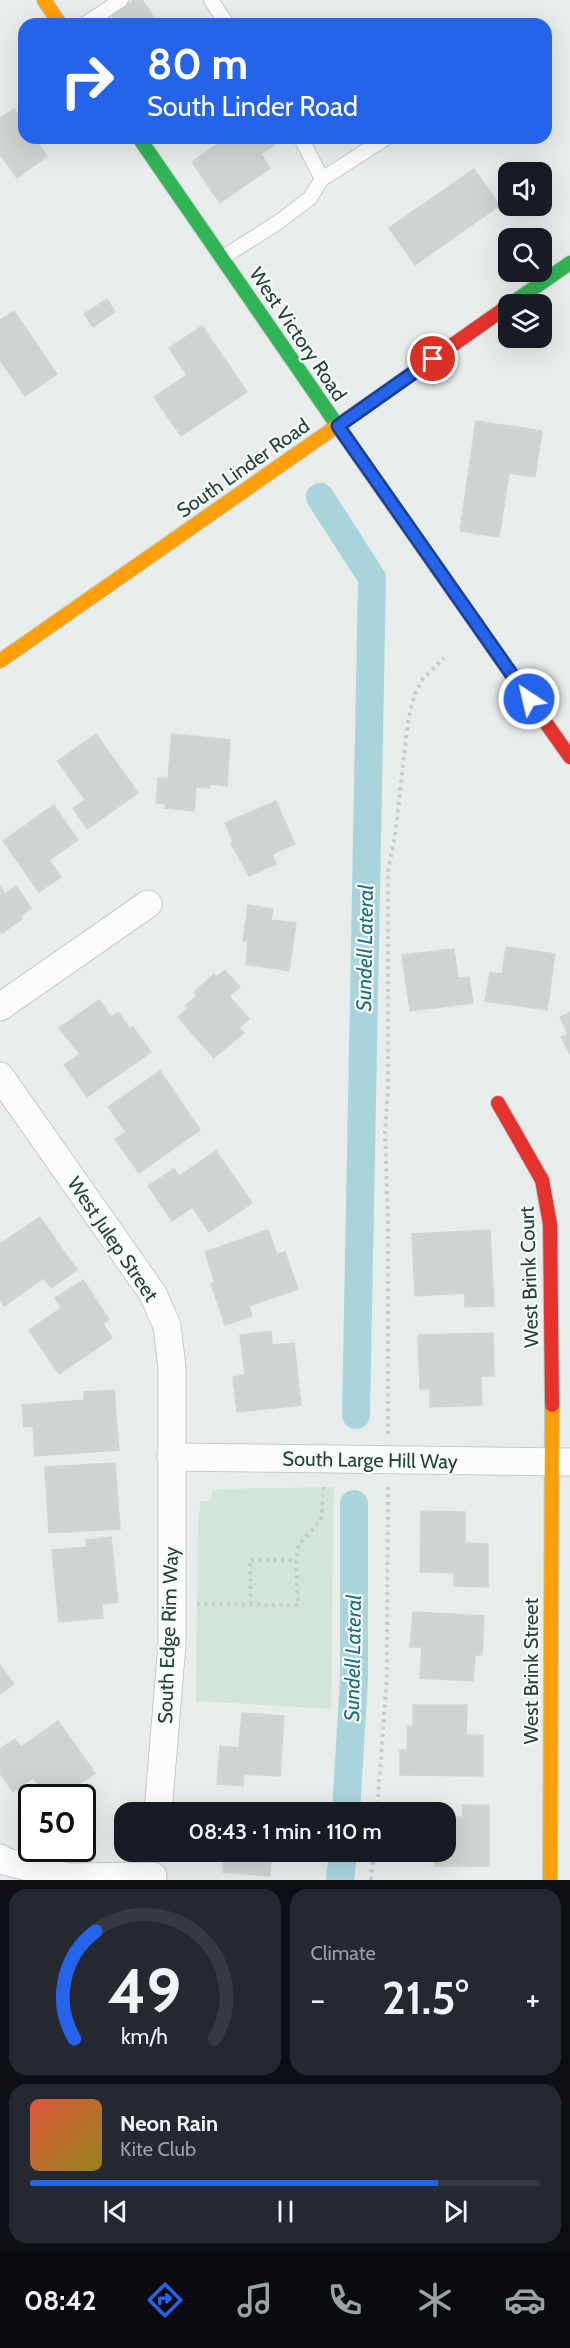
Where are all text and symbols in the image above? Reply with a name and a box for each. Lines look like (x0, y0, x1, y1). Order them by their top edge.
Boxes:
text: 80 m (147, 38, 248, 90)
icon: right (48, 42, 126, 120)
text: South Linder Road (147, 90, 358, 123)
map controls (498, 162, 552, 348)
button: sound (498, 162, 552, 216)
button: search (498, 228, 552, 282)
street label: West Victory Road (244, 263, 352, 405)
button: layers (498, 294, 552, 348)
pin (407, 333, 458, 384)
icon: arrive (416, 342, 449, 375)
street label: South Linder Road (172, 413, 314, 523)
position arrow (497, 667, 561, 731)
water label: Sundell Lateral (351, 884, 378, 1011)
street label: West Julep Street (62, 1172, 164, 1306)
street label: West Brink Court (515, 1206, 543, 1348)
street label: South Large Hill Way (282, 1446, 458, 1474)
street label: South Edge Rim Way (153, 1546, 183, 1724)
water label: Sundell Lateral (339, 1594, 366, 1721)
street label: West Brink Street (519, 1598, 543, 1744)
speed limit sign: 50 (18, 1784, 96, 1862)
text: 08:43 · 1 min · 110 m (188, 1818, 382, 1845)
text: Climate (311, 1941, 376, 1965)
text: 49 (108, 1953, 182, 2029)
text: 21.5° (382, 1971, 469, 2025)
text: − (311, 1979, 325, 2019)
text: + (525, 1979, 540, 2019)
text: km/h (121, 2023, 168, 2049)
text: Neon Rain (120, 2110, 218, 2137)
text: Kite Club (120, 2137, 196, 2161)
icon: previous (99, 2195, 132, 2228)
icon: pause (269, 2195, 302, 2228)
icon: next (439, 2195, 472, 2228)
icon: directions (144, 2279, 186, 2321)
icon: music (234, 2279, 276, 2321)
icon: phone (324, 2279, 366, 2321)
icon: climate (414, 2279, 456, 2321)
icon: car (504, 2279, 546, 2321)
text: 08:42 (24, 2284, 96, 2317)

